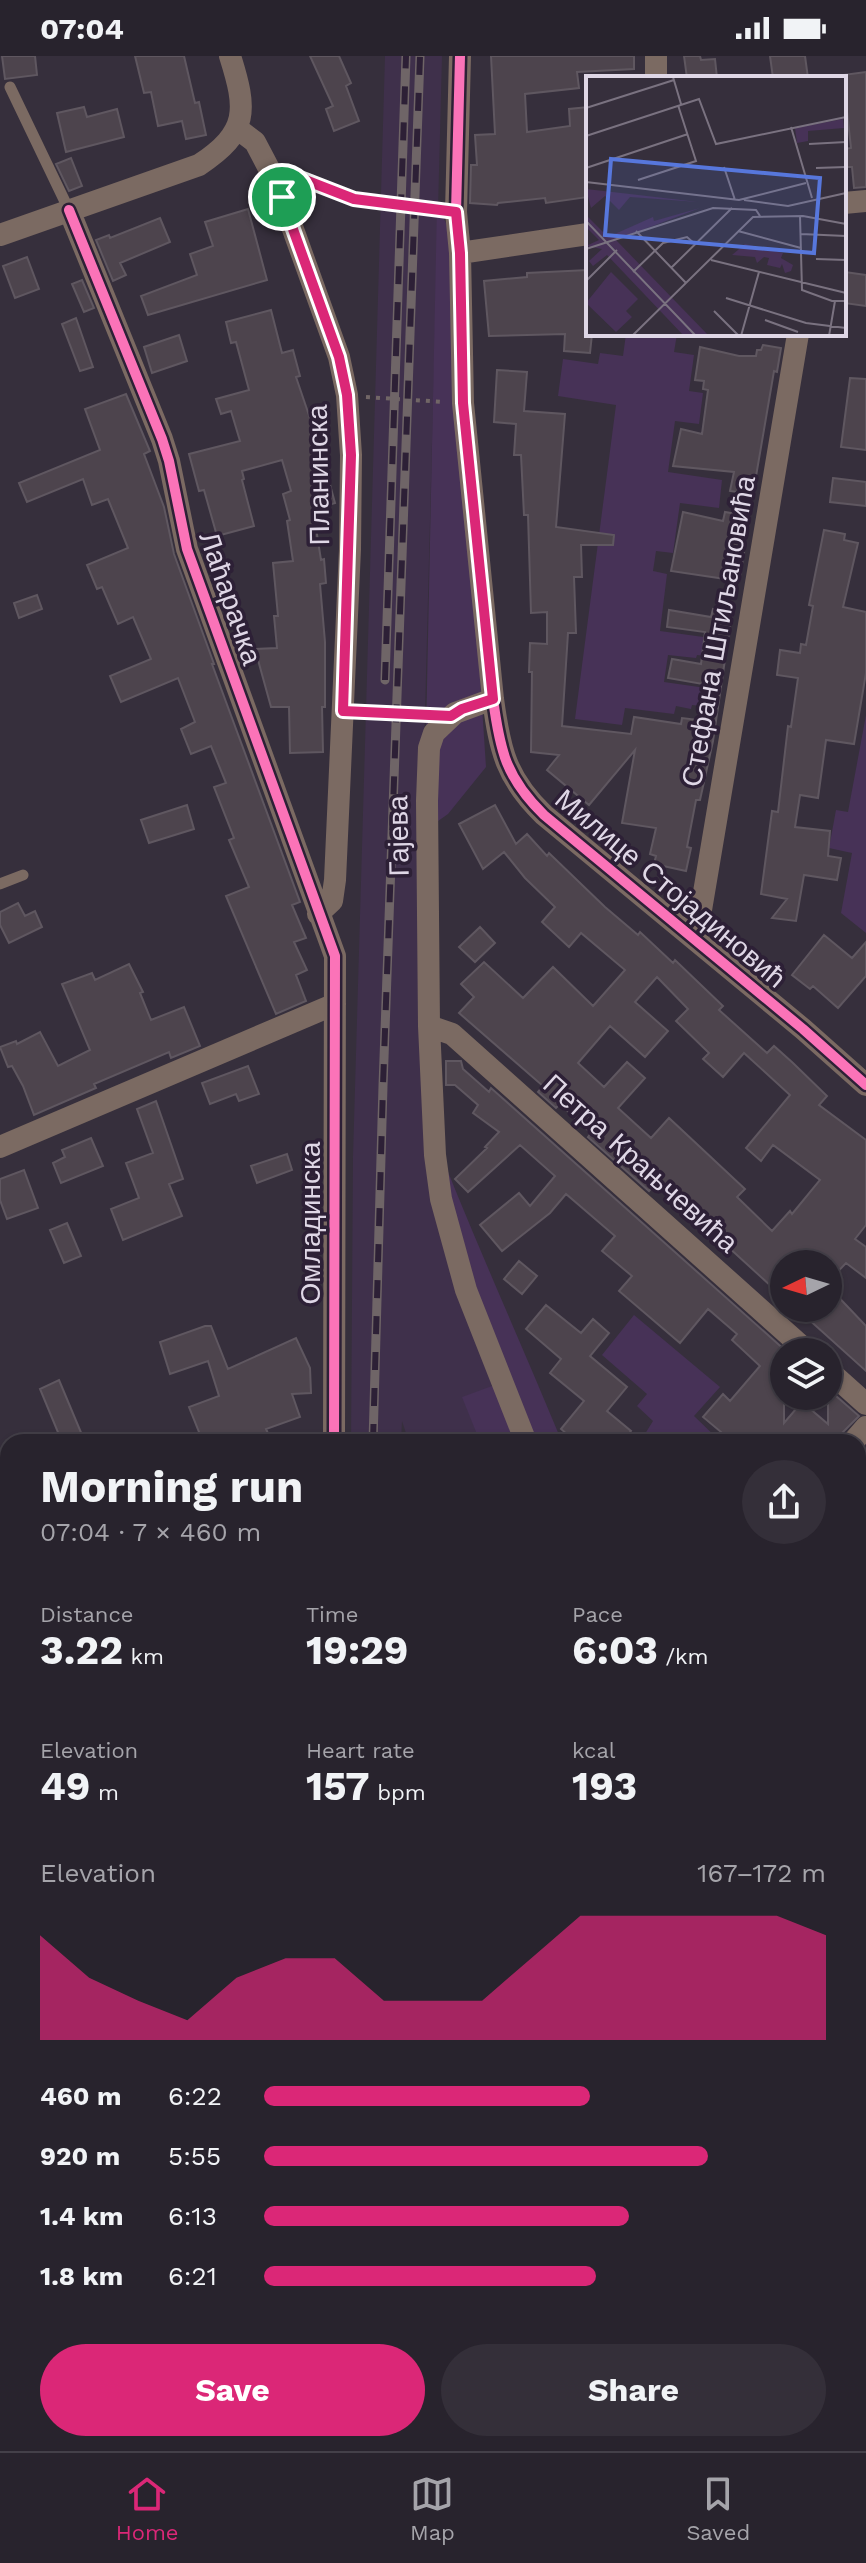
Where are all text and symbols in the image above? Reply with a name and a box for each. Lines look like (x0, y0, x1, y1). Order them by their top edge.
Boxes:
text: 07:04 (40, 11, 124, 46)
inset map (586, 76, 846, 336)
pin (248, 163, 316, 231)
icon: arrive (260, 175, 304, 219)
street label: Планинска (301, 404, 336, 546)
street label: Стефана Штиљановића (675, 473, 762, 789)
street label: Лаћарачка (192, 527, 269, 669)
street label: Милице Стојадиновић (549, 782, 793, 995)
street label: Гајева (381, 795, 416, 877)
street label: Петра Крањчевића (537, 1067, 745, 1260)
street label: Омладинска (294, 1141, 327, 1304)
north arrow (770, 1250, 842, 1322)
map controls (770, 1250, 842, 1410)
button: layers (770, 1338, 842, 1410)
button: share (742, 1460, 826, 1544)
text: Morning run (40, 1461, 303, 1513)
text: 07:04 · 7 × 460 m (40, 1517, 261, 1547)
text: Distance (40, 1602, 134, 1627)
text: Time (306, 1602, 358, 1627)
text: Pace (572, 1602, 623, 1627)
text: 3.22 (40, 1627, 123, 1674)
text: 19:29 (306, 1627, 408, 1674)
text: 6:03 (572, 1627, 658, 1674)
text: km (123, 1644, 164, 1669)
text: /km (658, 1644, 708, 1669)
text: Elevation (40, 1738, 138, 1763)
text: Heart rate (306, 1738, 415, 1763)
text: kcal (572, 1738, 616, 1763)
text: 49 (40, 1763, 90, 1810)
text: 157 (306, 1763, 370, 1810)
text: 193 (572, 1763, 637, 1810)
text: m (90, 1780, 119, 1805)
text: bpm (370, 1780, 426, 1805)
text: Elevation (40, 1858, 156, 1888)
text: 167–172 m (697, 1858, 826, 1888)
text: 460 m (40, 2081, 121, 2111)
text: 6:22 (168, 2081, 222, 2111)
text: 920 m (40, 2141, 120, 2171)
text: 5:55 (168, 2141, 221, 2171)
text: 1.4 km (40, 2201, 124, 2231)
text: 6:13 (168, 2201, 217, 2231)
text: 1.8 km (40, 2261, 123, 2291)
text: 6:21 (168, 2261, 217, 2291)
button: Save (40, 2344, 425, 2436)
button: Share (441, 2344, 826, 2436)
tab: Home (116, 2472, 179, 2545)
tab: Map (410, 2472, 455, 2545)
tab: Saved (686, 2472, 750, 2545)

